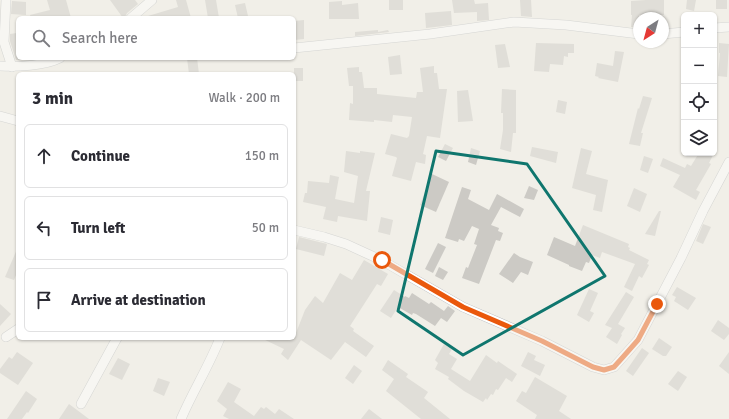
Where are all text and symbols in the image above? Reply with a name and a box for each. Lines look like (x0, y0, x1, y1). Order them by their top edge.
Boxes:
north arrow (633, 12, 669, 48)
map controls (681, 12, 717, 156)
button: + (681, 12, 717, 48)
search box (16, 16, 296, 60)
icon: search (30, 27, 52, 49)
text: Search here (62, 29, 138, 47)
button: − (681, 48, 717, 84)
button: locate (681, 84, 717, 120)
text: 3 min (32, 88, 73, 109)
text: Walk · 200 m (209, 90, 280, 106)
button: layers (681, 120, 717, 156)
icon: ahead (33, 145, 55, 167)
text: Continue (71, 147, 130, 165)
text: 150 m (245, 148, 279, 164)
icon: left (33, 217, 55, 239)
text: Turn left (71, 219, 125, 237)
text: 50 m (252, 220, 279, 236)
route start (373, 251, 391, 269)
icon: arrive (33, 289, 55, 311)
text: Arrive at destination (71, 291, 206, 309)
route end (648, 295, 666, 313)

